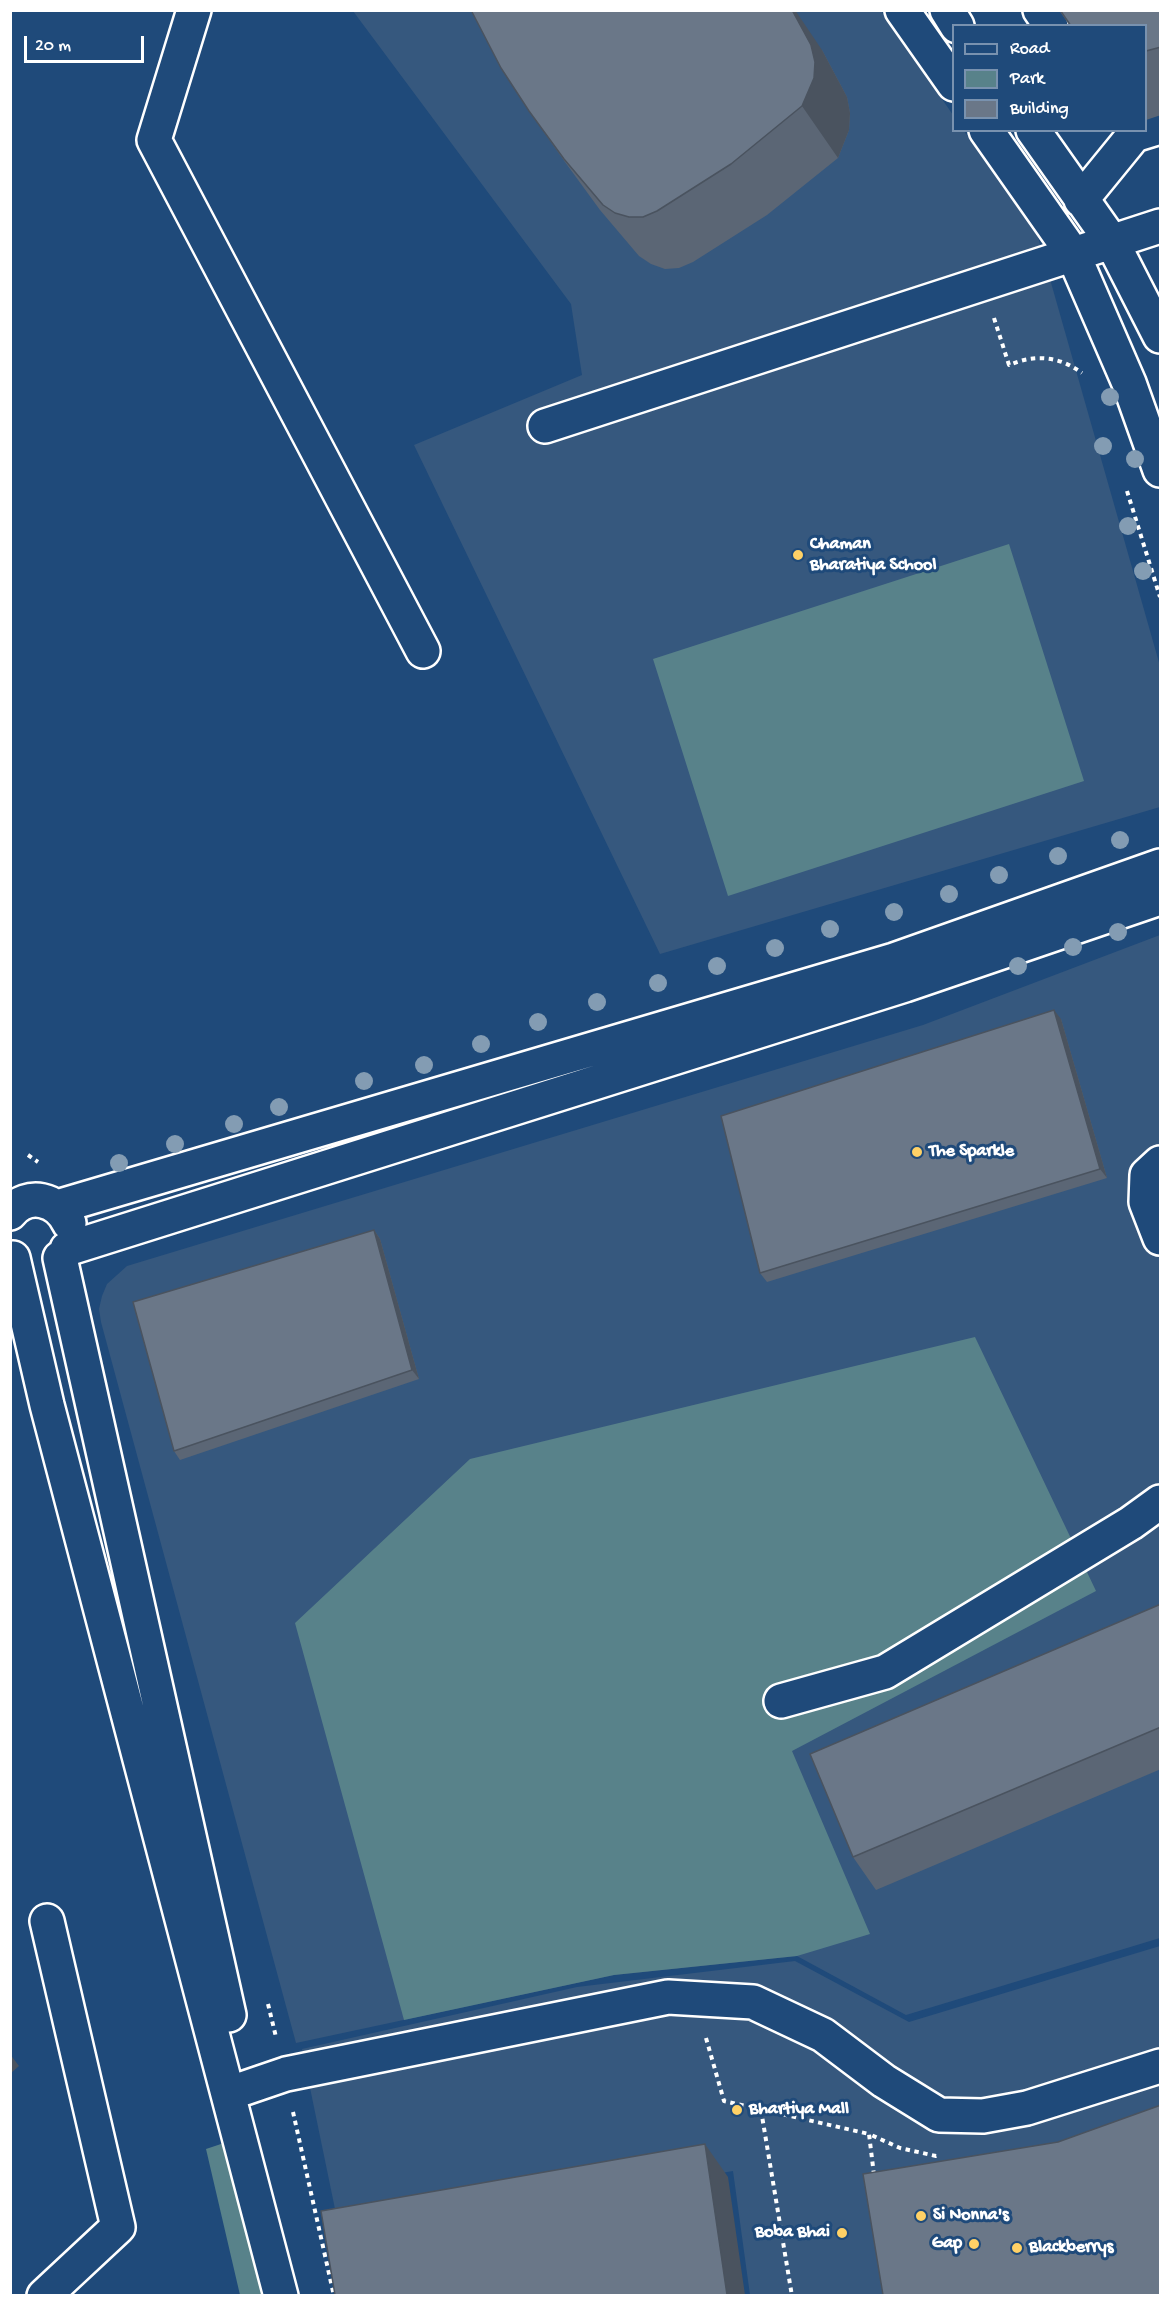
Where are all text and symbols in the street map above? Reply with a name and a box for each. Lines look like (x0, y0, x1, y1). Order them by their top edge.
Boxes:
scale bar (27, 24, 147, 62)
legend (952, 24, 1147, 132)
text: 20 m (35, 36, 71, 57)
text: Road (1010, 39, 1049, 60)
text: Park (1010, 69, 1044, 90)
text: Building (1010, 99, 1069, 120)
place label: Chaman Bharatiya School (810, 534, 936, 576)
marker: Chaman Bharatiya School (791, 548, 805, 562)
place label: The Sparkle (929, 1141, 1014, 1163)
marker: The Sparkle (910, 1145, 924, 1159)
place label: Bhartiya Mall (749, 2099, 849, 2121)
marker: Bhartiya Mall (730, 2103, 744, 2117)
place label: Si Nonna's (933, 2205, 1009, 2227)
marker: Si Nonna's (914, 2209, 928, 2223)
place label: Boba Bhai (755, 2222, 830, 2244)
marker: Boba Bhai (835, 2226, 849, 2240)
place label: Gap (932, 2233, 962, 2255)
marker: Gap (967, 2237, 981, 2251)
place label: Blackberrys (1029, 2237, 1113, 2259)
marker: Blackberrys (1010, 2241, 1024, 2255)

